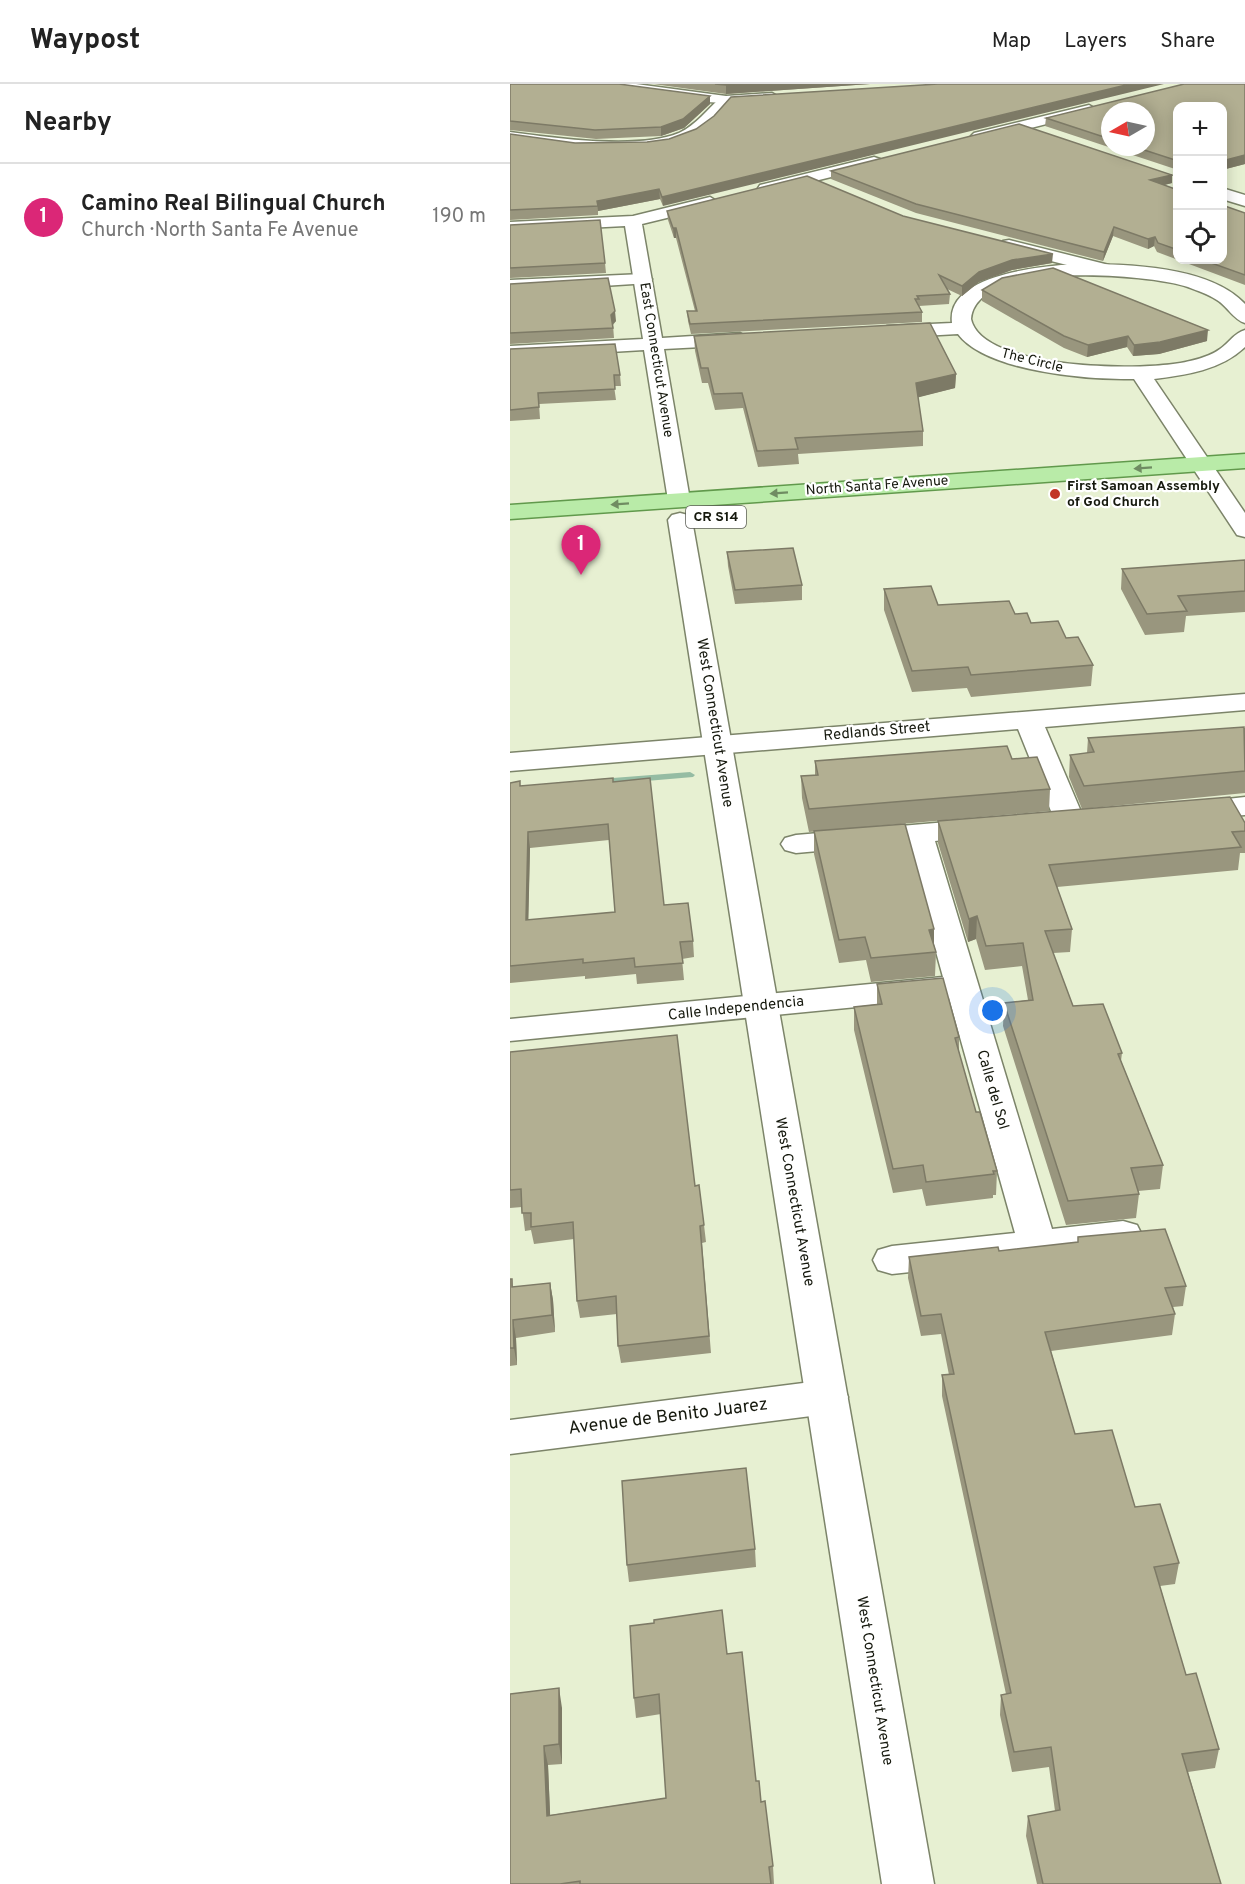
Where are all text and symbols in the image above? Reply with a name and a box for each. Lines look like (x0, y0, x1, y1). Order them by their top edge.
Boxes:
text: Waypost (30, 23, 140, 59)
text: Map (992, 28, 1031, 55)
text: Layers (1064, 28, 1127, 55)
text: Share (1160, 28, 1215, 55)
north arrow (1101, 102, 1155, 156)
map controls (1173, 102, 1227, 264)
button: + (1173, 102, 1227, 156)
text: Nearby (24, 107, 112, 140)
button: − (1173, 156, 1227, 210)
text: Camino Real Bilingual Church (81, 191, 386, 218)
text: 1 (40, 204, 48, 230)
text: 190 m (432, 204, 486, 230)
button: locate (1173, 210, 1227, 264)
text: Church · North Santa Fe Avenue (81, 218, 358, 244)
street label: East Connecticut Avenue (635, 281, 677, 439)
street label: The Circle (999, 345, 1065, 377)
one-way arrow (1134, 463, 1153, 472)
street label: North Santa Fe Avenue (805, 473, 949, 499)
place label: First Samoan Assembly of God Church (1067, 478, 1220, 511)
marker: First Samoan Assembly of God Church (1048, 487, 1062, 501)
one-way arrow (769, 488, 788, 498)
one-way arrow (611, 499, 630, 509)
road number: CR S14 (686, 506, 746, 528)
pin: 1 (562, 526, 600, 575)
street label: West Connecticut Avenue (691, 637, 737, 809)
street label: Redlands Street (823, 718, 931, 746)
street label: Calle Independencia (667, 992, 805, 1026)
your location (978, 996, 1007, 1025)
street label: Calle del Sol (972, 1048, 1012, 1132)
street label: West Connecticut Avenue (770, 1116, 818, 1288)
street label: Avenue de Benito Juarez (567, 1393, 769, 1441)
street label: West Connecticut Avenue (851, 1595, 897, 1767)

